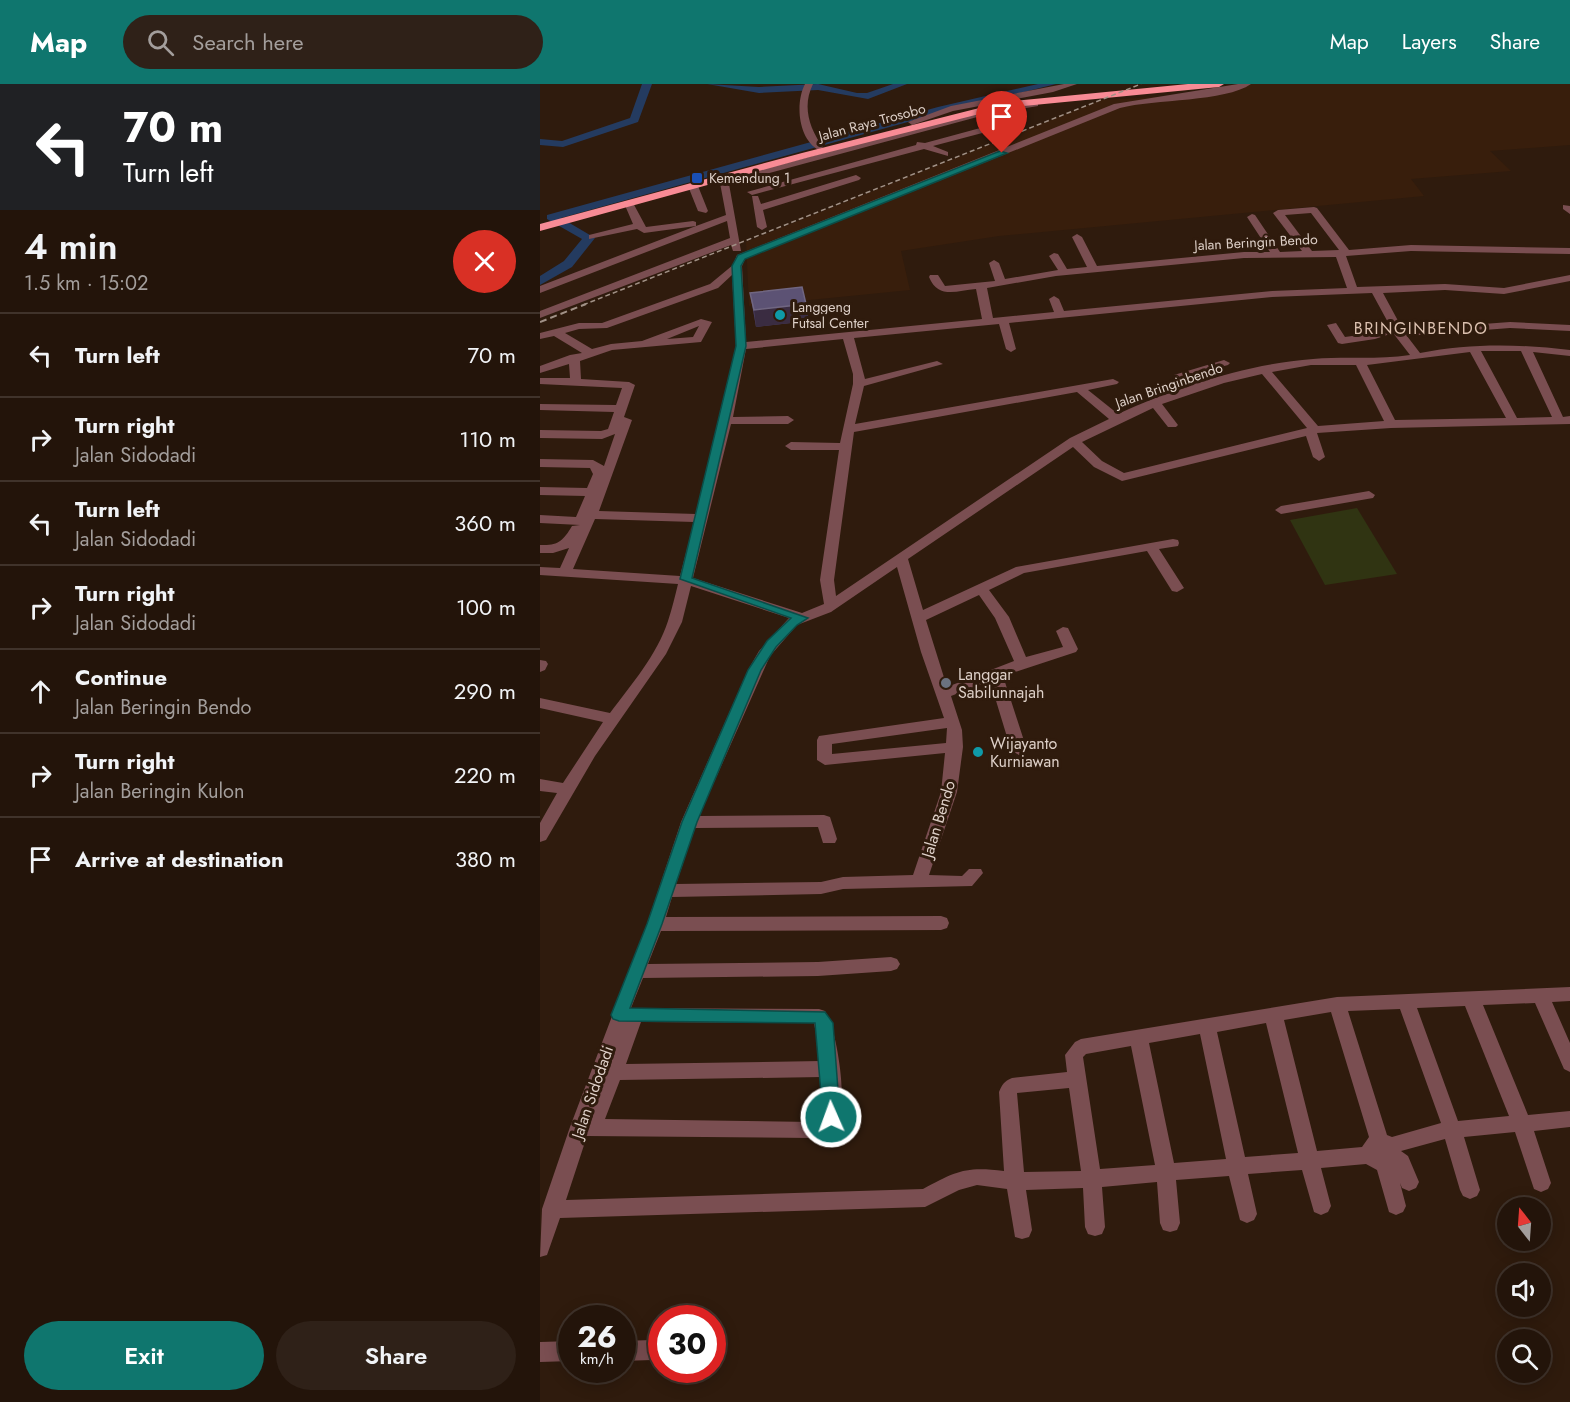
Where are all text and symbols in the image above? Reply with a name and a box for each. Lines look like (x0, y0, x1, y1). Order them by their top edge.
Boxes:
search box (123, 15, 543, 69)
text: Map (30, 22, 87, 63)
icon: search (144, 26, 177, 59)
text: Search here (192, 26, 304, 58)
text: Map (1330, 27, 1369, 57)
text: Layers (1402, 27, 1457, 57)
text: Share (1490, 27, 1540, 57)
pin (976, 91, 1027, 153)
text: 70 m (123, 97, 223, 158)
street label: Jalan Raya Trosobo (814, 98, 928, 146)
icon: arrive (985, 100, 1018, 133)
icon: left (24, 108, 102, 186)
text: Turn left (123, 153, 213, 192)
place label: Kemendung 1 (709, 168, 790, 188)
marker: Kemendung 1 (690, 171, 704, 185)
text: 4 min (24, 220, 118, 272)
street label: Jalan Beringin Bendo (1192, 229, 1319, 255)
button: close (453, 230, 516, 293)
text: 1.5 km · 15:02 (24, 269, 148, 298)
place label: Langgeng Futsal Center (792, 297, 869, 333)
marker: Langgeng Futsal Center (773, 308, 787, 322)
district label: BRINGINBENDO (1354, 317, 1488, 340)
icon: left (24, 339, 57, 372)
text: Turn left (75, 339, 160, 371)
text: 70 m (467, 339, 516, 371)
street label: Jalan Bringinbendo (1111, 357, 1226, 413)
text: Turn right (75, 409, 175, 441)
icon: right (24, 423, 57, 456)
text: 110 m (459, 423, 516, 455)
text: Jalan Sidodadi (75, 441, 196, 470)
text: Turn left (75, 493, 160, 525)
icon: left (24, 507, 57, 540)
text: 360 m (454, 507, 516, 539)
text: Jalan Sidodadi (75, 525, 196, 554)
text: Turn right (75, 577, 175, 609)
icon: right (24, 591, 57, 624)
text: 100 m (456, 591, 516, 623)
text: Jalan Sidodadi (75, 609, 196, 638)
text: Continue (75, 661, 167, 693)
place label: Langgar Sabilunnajah (958, 663, 1044, 704)
icon: ahead (24, 675, 57, 708)
text: 290 m (454, 675, 516, 707)
marker: Langgar Sabilunnajah (939, 676, 953, 690)
text: Jalan Beringin Bendo (75, 693, 252, 722)
place label: Wijayanto Kurniawan (990, 732, 1060, 773)
text: Turn right (75, 745, 175, 777)
marker: Wijayanto Kurniawan (971, 745, 985, 759)
icon: right (24, 759, 57, 792)
text: 220 m (454, 759, 516, 791)
text: Jalan Beringin Kulon (75, 777, 244, 806)
street label: Jalan Bendo (915, 778, 961, 862)
icon: arrive (24, 843, 57, 876)
text: Arrive at destination (75, 843, 284, 875)
text: 380 m (455, 843, 516, 875)
street label: Jalan Sidodadi (565, 1043, 619, 1144)
position arrow (799, 1085, 863, 1149)
north arrow (1497, 1197, 1551, 1251)
map controls (1497, 1197, 1551, 1383)
button: sound (1497, 1263, 1551, 1317)
speed limit sign: 30 (648, 1305, 726, 1383)
text: 26 (577, 1315, 617, 1358)
button: Exit (24, 1321, 264, 1390)
button: Share (276, 1321, 516, 1390)
button: search (1497, 1329, 1551, 1383)
text: km/h (580, 1348, 614, 1370)

